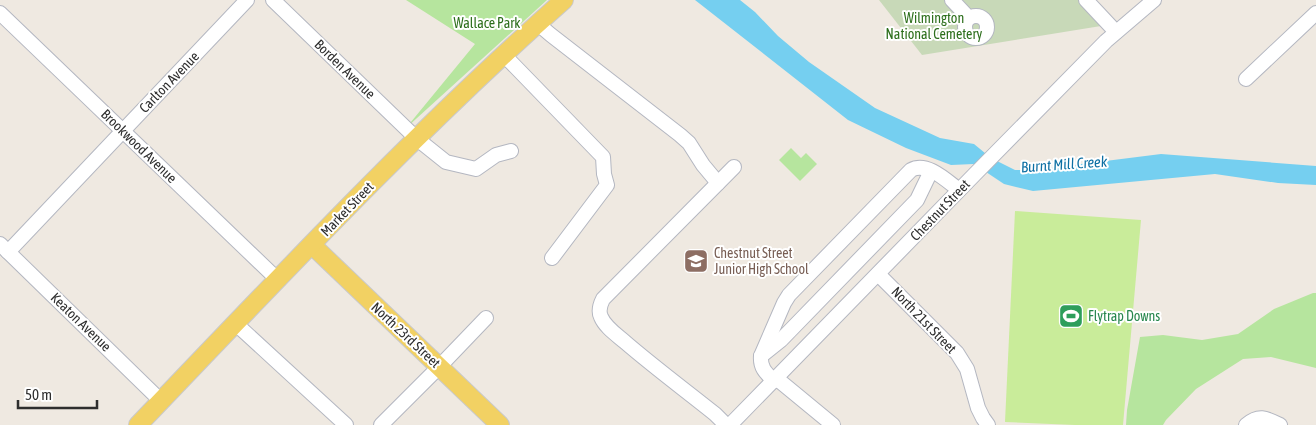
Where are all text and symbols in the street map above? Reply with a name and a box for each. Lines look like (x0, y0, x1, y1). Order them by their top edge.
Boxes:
park label: Wilmington National Cemetery (886, 10, 983, 42)
park label: Wallace Park (453, 15, 521, 31)
street label: Borden Avenue (311, 36, 379, 102)
street label: Carlton Avenue (136, 48, 202, 116)
street label: Brookwood Avenue (98, 106, 180, 186)
water label: Burnt Mill Creek (1020, 152, 1108, 175)
street label: Chestnut Street (907, 176, 973, 244)
street label: Market Street (317, 179, 377, 239)
place label: Chestnut Street Junior High School (714, 245, 809, 277)
school or university icon: Chestnut Street Junior High School (683, 248, 709, 274)
street label: North 21st Street (888, 283, 960, 357)
street label: Keaton Avenue (48, 289, 114, 355)
street label: North 23rd Street (368, 299, 444, 371)
sports icon: Flytrap Downs (1058, 303, 1084, 329)
place label: Flytrap Downs (1088, 308, 1160, 324)
scale bar (18, 378, 96, 410)
text: 50 m (25, 386, 52, 403)

